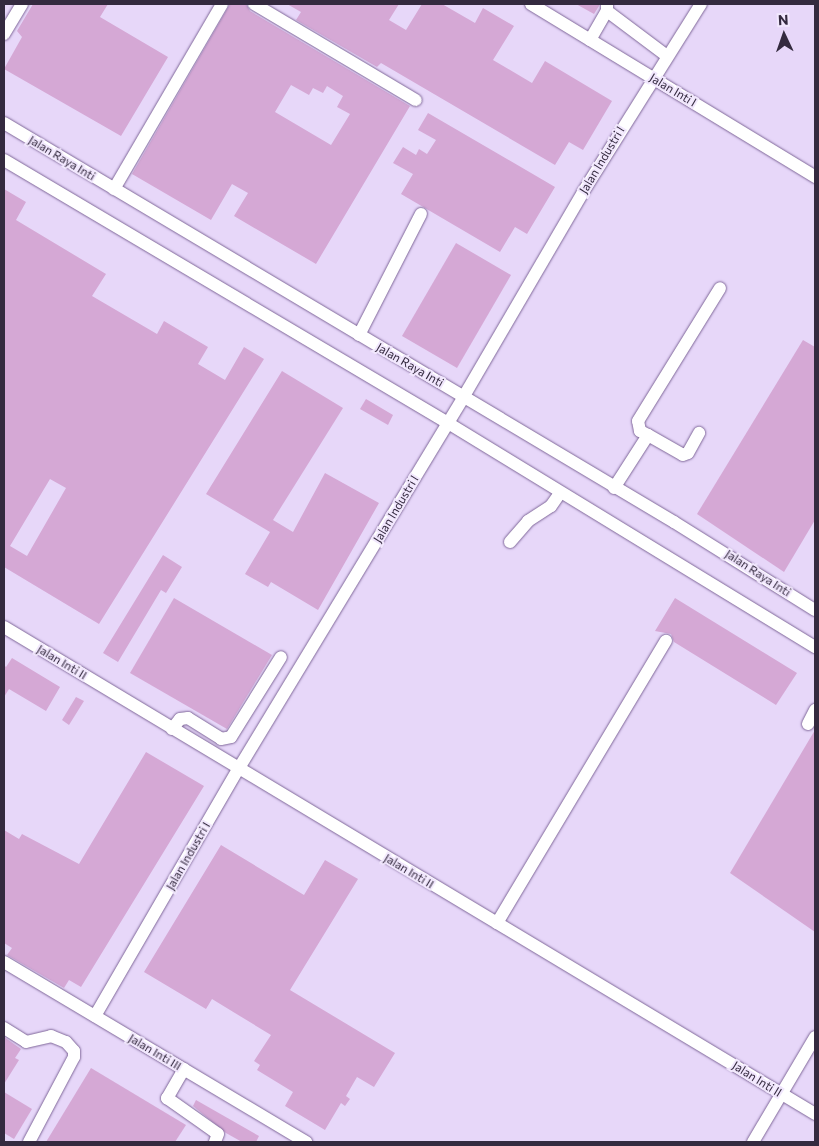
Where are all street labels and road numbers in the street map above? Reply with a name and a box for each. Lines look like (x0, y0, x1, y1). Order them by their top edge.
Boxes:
street label: Jalan Inti I (647, 70, 699, 110)
street label: Jalan Industri I (576, 124, 628, 196)
street label: Jalan Raya Inti (26, 132, 98, 184)
street label: Jalan Raya Inti (374, 340, 446, 390)
street label: Jalan Industri I (370, 473, 422, 545)
street label: Jalan Raya Inti (722, 546, 794, 600)
street label: Jalan Inti II (35, 642, 89, 682)
street label: Jalan Industri I (163, 819, 213, 893)
street label: Jalan Inti II (382, 851, 436, 891)
street label: Jalan Inti III (126, 1031, 184, 1073)
street label: Jalan Inti II (730, 1058, 784, 1100)

